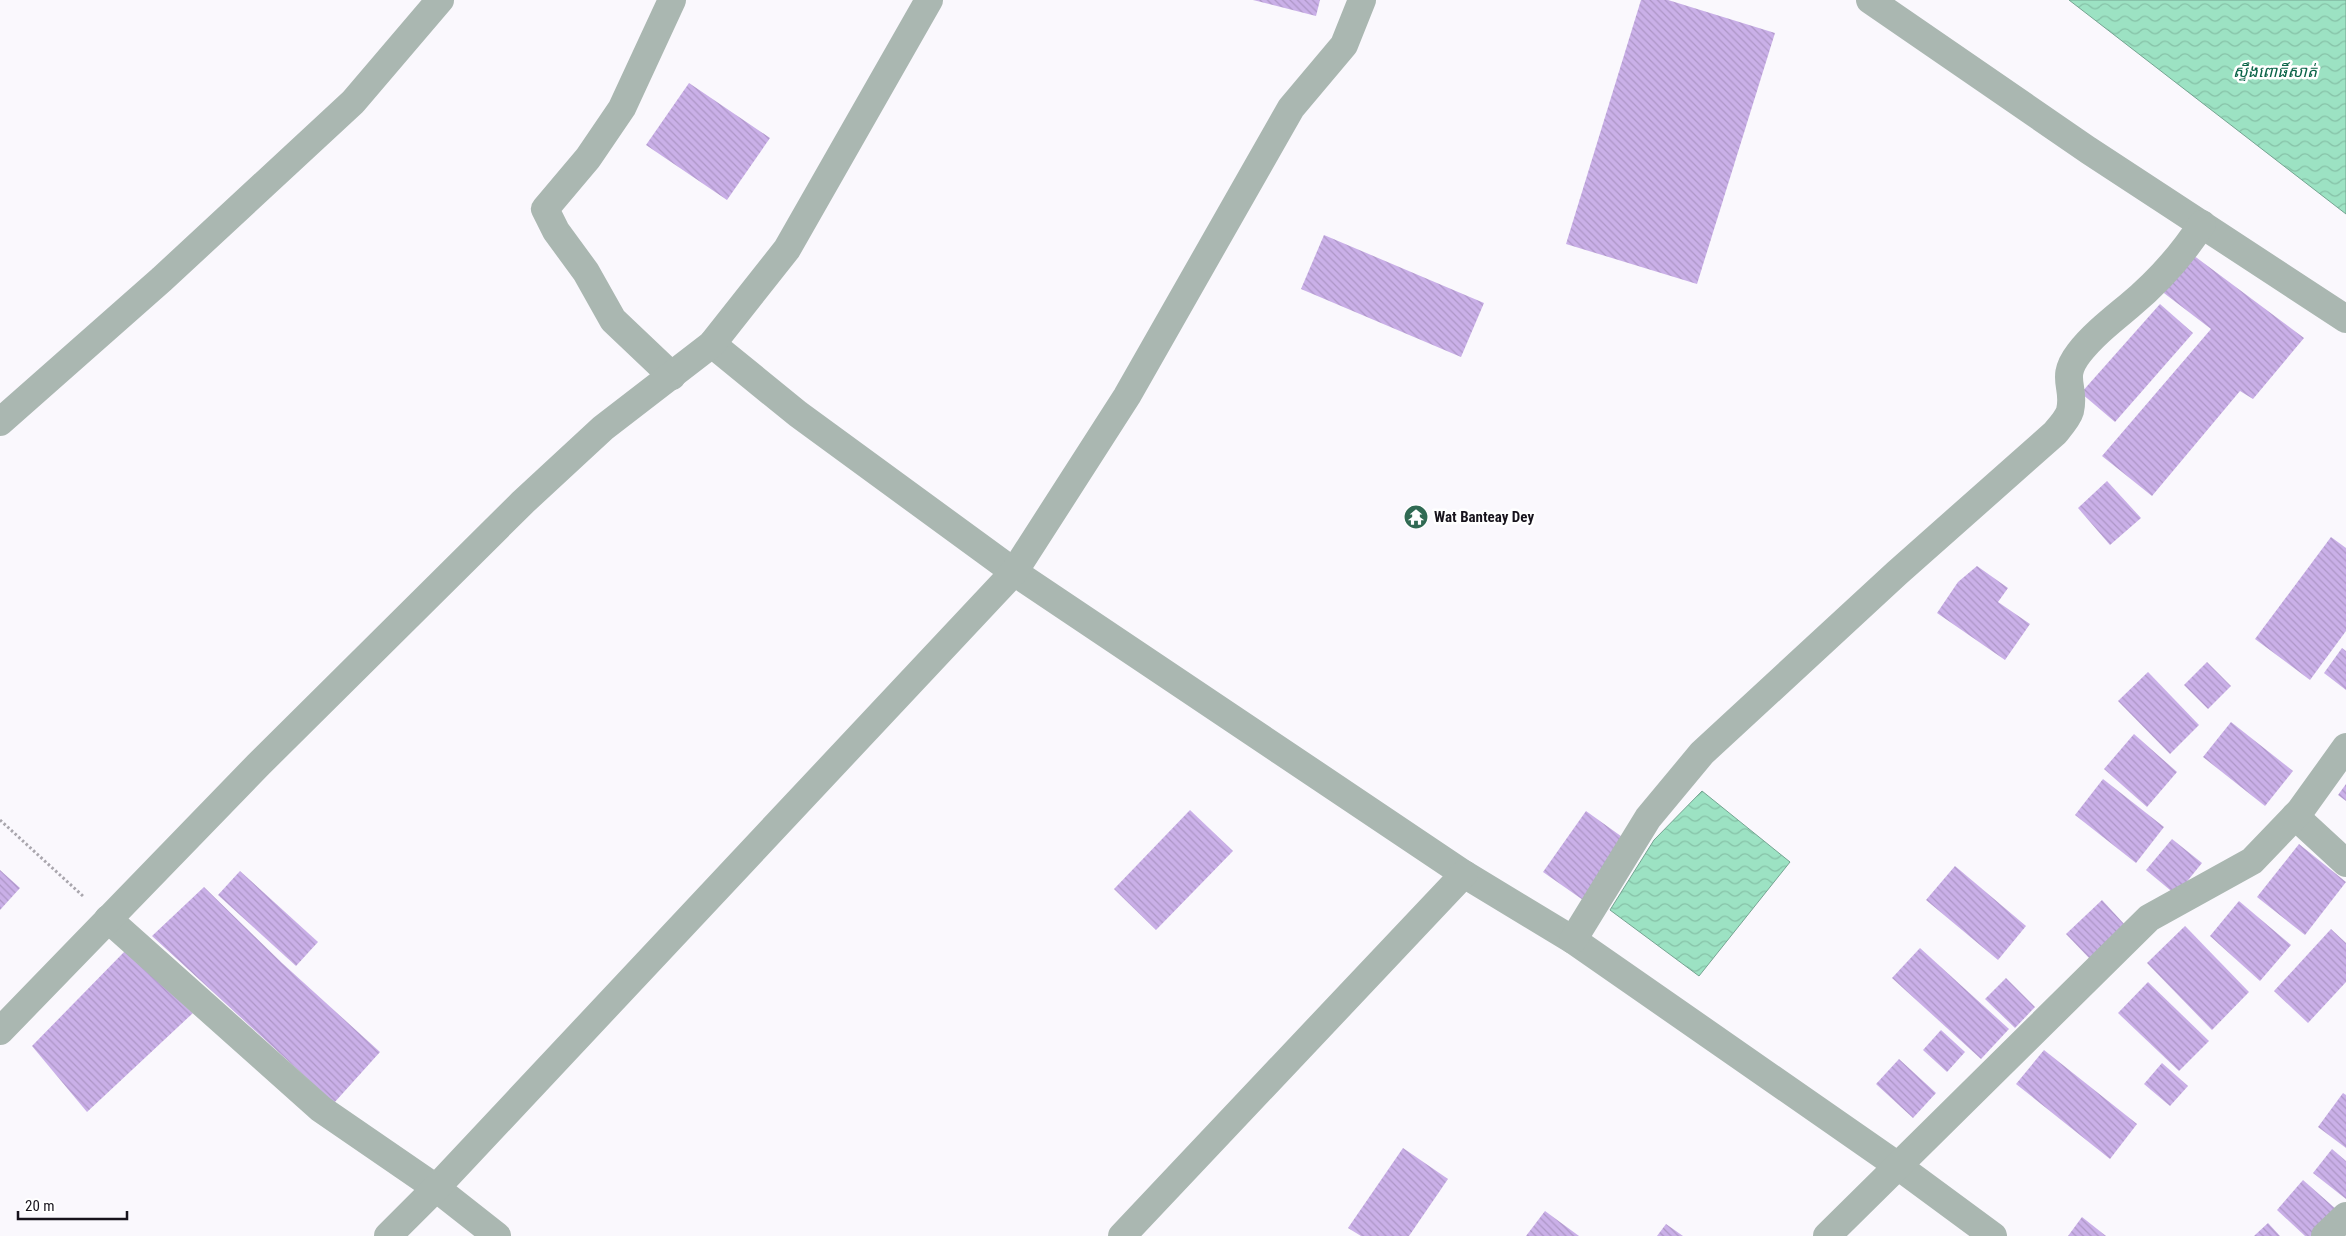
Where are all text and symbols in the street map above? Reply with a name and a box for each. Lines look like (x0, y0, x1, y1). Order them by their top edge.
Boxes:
water label: ស្ទឹងពោធិ៍សាត់ (2233, 62, 2318, 81)
temple icon: Wat Banteay Dey (1403, 504, 1429, 530)
place label: Wat Banteay Dey (1434, 508, 1534, 526)
scale bar (18, 1188, 126, 1220)
text: 20 m (25, 1197, 55, 1215)

